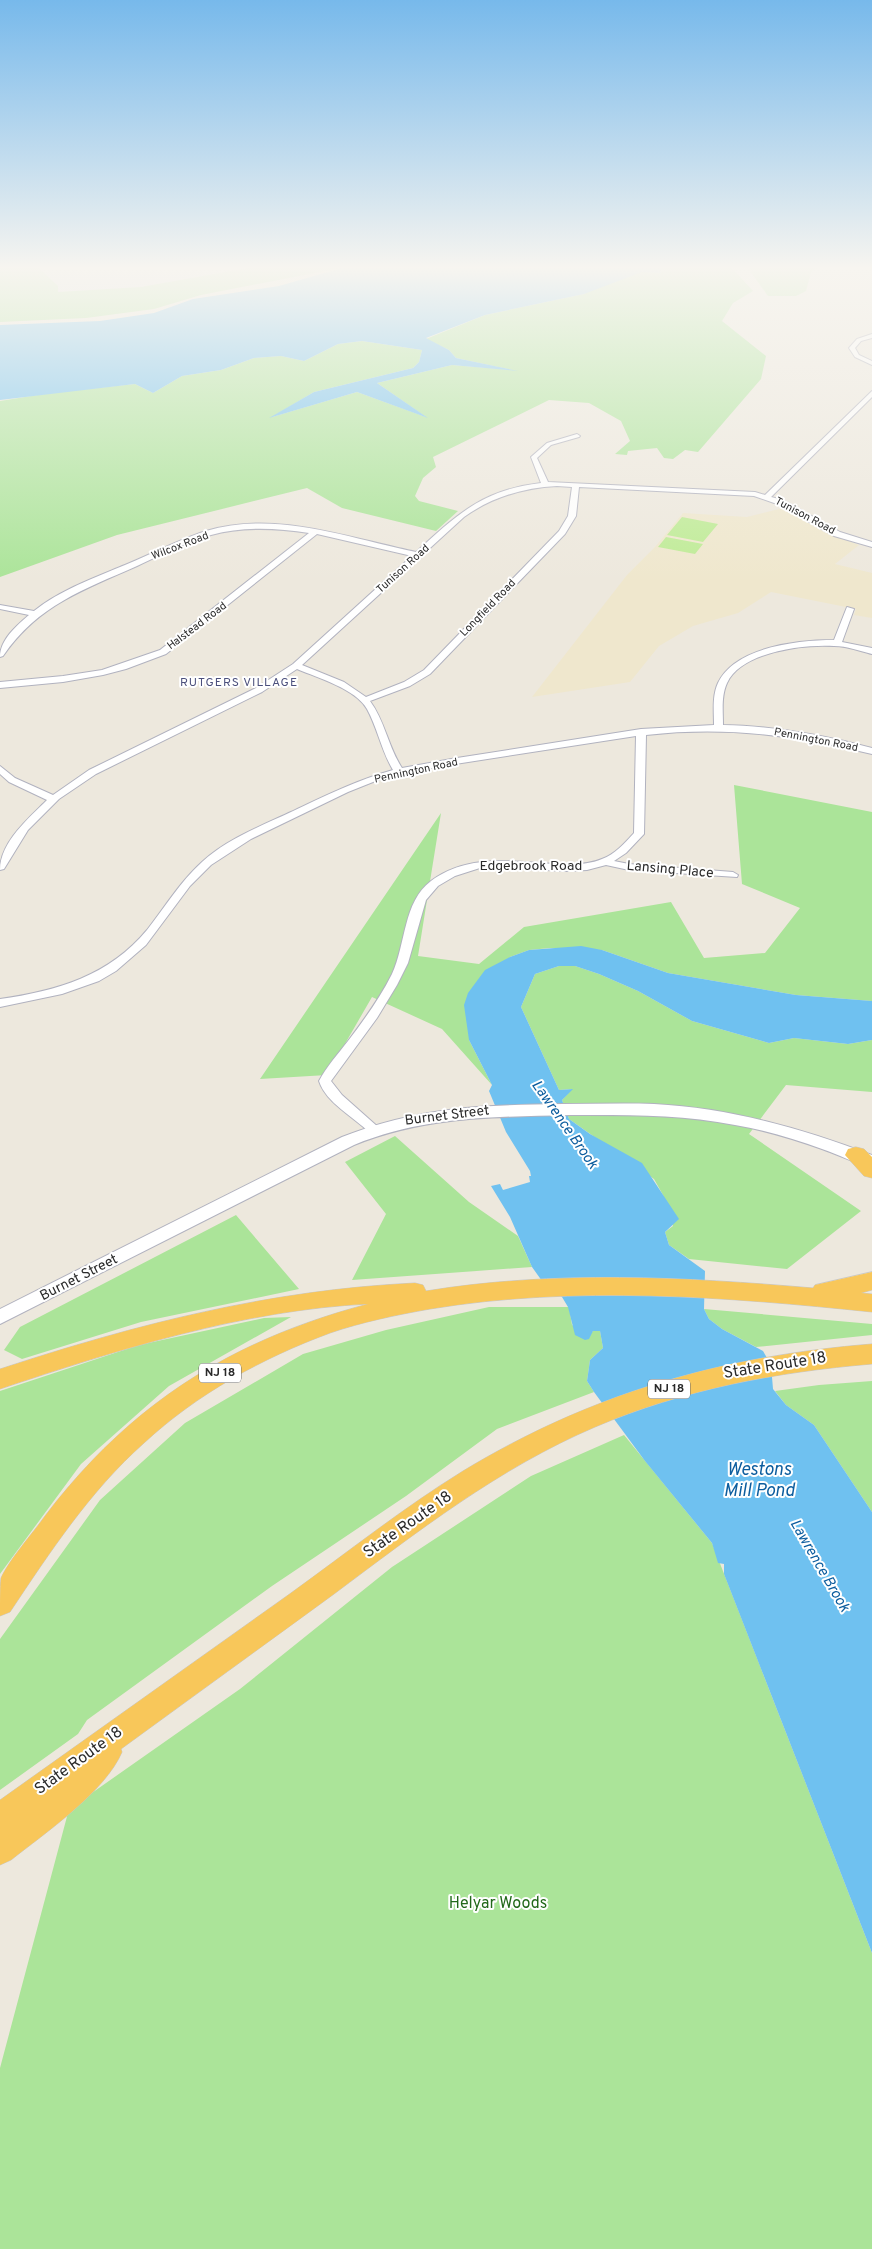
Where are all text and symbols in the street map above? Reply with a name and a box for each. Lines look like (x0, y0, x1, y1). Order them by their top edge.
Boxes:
street label: Tunison Road (772, 494, 838, 538)
street label: Wilcox Road (149, 529, 211, 563)
street label: Tunison Road (374, 542, 432, 596)
street label: Longfield Road (457, 576, 519, 640)
street label: Halstead Road (164, 599, 230, 653)
district label: RUTGERS VILLAGE (180, 675, 298, 691)
street label: Pennington Road (773, 725, 859, 755)
street label: Pennington Road (373, 755, 459, 787)
street label: Edgebrook Road (480, 858, 582, 875)
street label: Lansing Place (626, 858, 714, 882)
water label: Lawrence Brook (526, 1077, 602, 1173)
street label: Burnet Street (404, 1102, 490, 1130)
street label: Burnet Street (37, 1251, 121, 1305)
street label: State Route 18 (722, 1348, 828, 1384)
road number: NJ 18 (199, 1364, 241, 1382)
road number: NJ 18 (648, 1380, 690, 1398)
water label: Westons Mill Pond (724, 1459, 796, 1503)
street label: State Route 18 (360, 1487, 456, 1563)
water label: Lawrence Brook (785, 1516, 853, 1616)
street label: State Route 18 (31, 1722, 127, 1800)
park label: Helyar Woods (449, 1894, 547, 1914)

